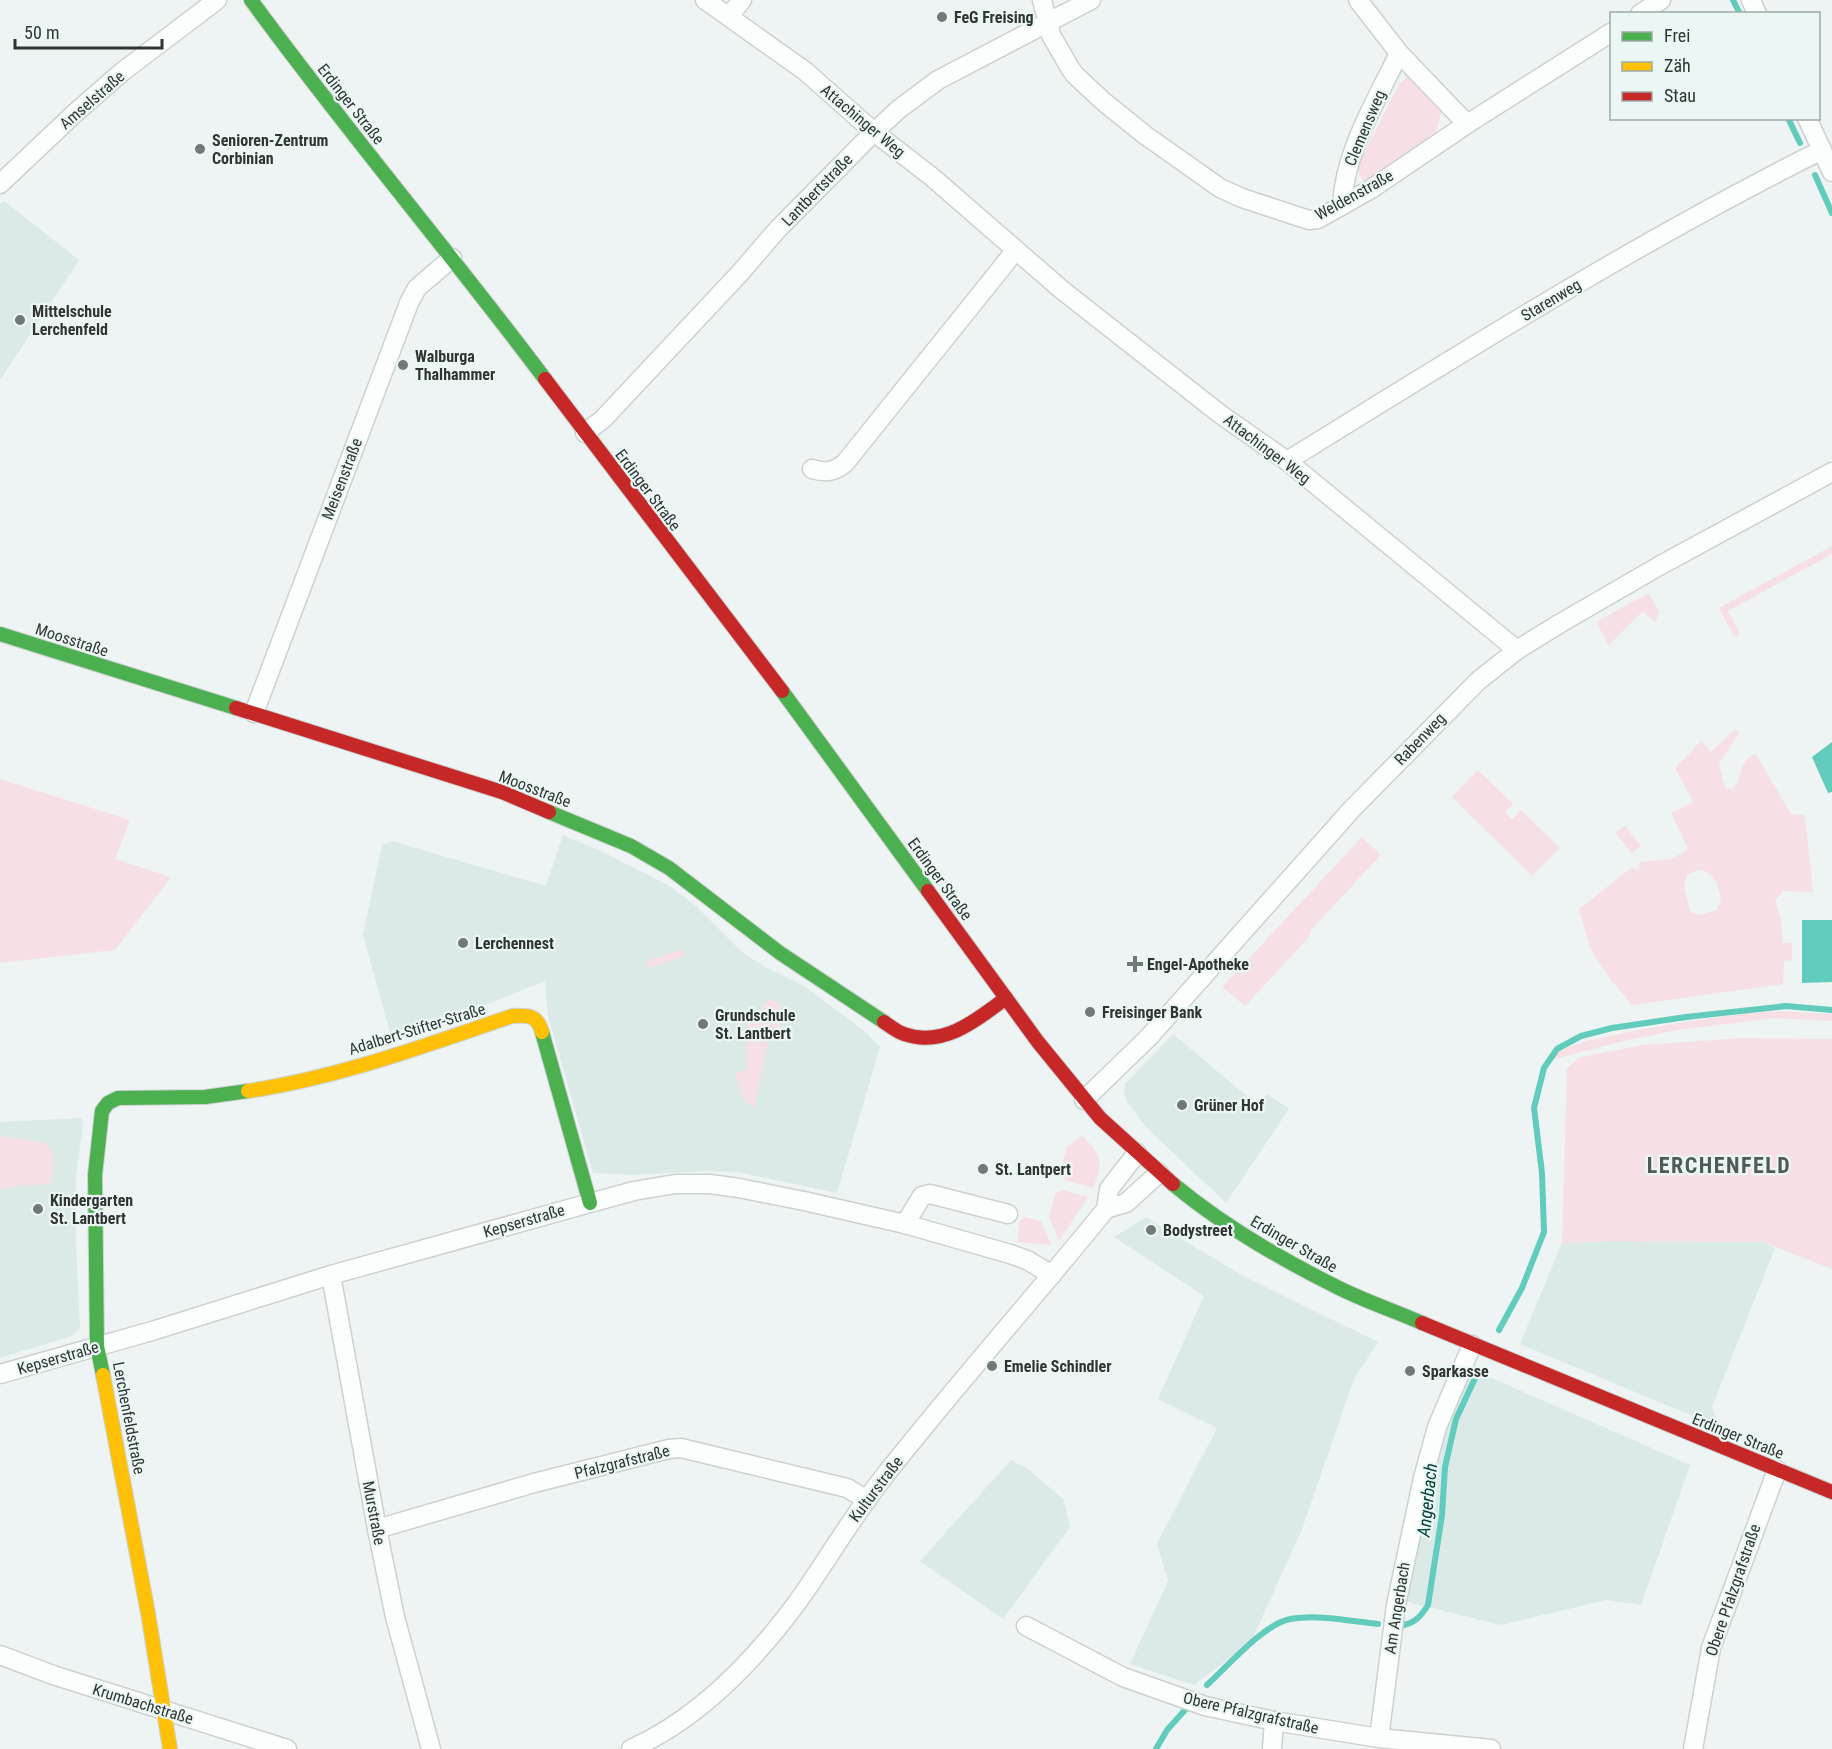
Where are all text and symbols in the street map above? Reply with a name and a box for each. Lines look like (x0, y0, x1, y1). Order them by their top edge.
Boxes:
place label: FeG Freising (954, 8, 1034, 27)
marker: FeG Freising (935, 10, 949, 24)
scale bar (15, 12, 162, 50)
legend (1610, 12, 1820, 120)
text: 50 m (24, 22, 59, 43)
text: Frei (1664, 25, 1690, 46)
text: Zäh (1664, 55, 1691, 76)
street label: Erdinger Straße (314, 60, 388, 148)
street label: Amselstraße (56, 67, 128, 133)
street label: Attachinger Weg (817, 80, 909, 162)
text: Stau (1664, 85, 1696, 106)
street label: Clemensweg (1341, 87, 1389, 169)
place label: Senioren-Zentrum Corbinian (212, 131, 329, 168)
marker: Senioren-Zentrum Corbinian (193, 142, 207, 156)
street label: Lantbertstraße (778, 150, 856, 230)
street label: Weldenstraße (1312, 166, 1396, 224)
street label: Starenweg (1518, 275, 1584, 325)
place label: Mittelschule Lerchenfeld (32, 302, 112, 339)
marker: Mittelschule Lerchenfeld (13, 313, 27, 327)
place label: Walburga Thalhammer (415, 347, 495, 384)
marker: Walburga Thalhammer (396, 358, 410, 372)
street label: Attachinger Weg (1220, 410, 1314, 488)
street label: Meisenstraße (318, 435, 366, 523)
street label: Erdinger Straße (611, 446, 685, 534)
street label: Moosstraße (33, 619, 111, 661)
street label: Rabenweg (1391, 709, 1449, 769)
street label: Moosstraße (496, 767, 574, 811)
street label: Erdinger Straße (904, 834, 976, 924)
place label: Lerchennest (475, 934, 554, 953)
marker: Lerchennest (456, 936, 470, 950)
place label: Engel-Apotheke (1147, 955, 1249, 974)
marker: Engel-Apotheke (1128, 957, 1142, 971)
street label: Adalbert-Stifter-Straße (346, 999, 488, 1059)
place label: Freisinger Bank (1102, 1003, 1203, 1022)
marker: Freisinger Bank (1083, 1005, 1097, 1019)
place label: Grundschule St. Lantbert (715, 1006, 796, 1043)
marker: Grundschule St. Lantbert (696, 1017, 710, 1031)
place label: Grüner Hof (1194, 1096, 1265, 1115)
marker: Grüner Hof (1175, 1098, 1189, 1112)
district label: LERCHENFELD (1647, 1153, 1791, 1178)
place label: St. Lantpert (995, 1160, 1071, 1179)
marker: St. Lantpert (976, 1162, 990, 1176)
place label: Kindergarten St. Lantbert (50, 1191, 133, 1228)
street label: Kepserstraße (481, 1200, 567, 1242)
marker: Kindergarten St. Lantbert (31, 1202, 45, 1216)
street label: Erdinger Straße (1247, 1211, 1341, 1277)
place label: Bodystreet (1163, 1221, 1233, 1240)
marker: Bodystreet (1144, 1223, 1158, 1237)
street label: Kepserstraße (15, 1337, 101, 1379)
place label: Emelie Schindler (1004, 1357, 1111, 1376)
marker: Emelie Schindler (985, 1359, 999, 1373)
street label: Lerchenfeldstraße (109, 1360, 149, 1476)
place label: Sparkasse (1422, 1362, 1489, 1381)
marker: Sparkasse (1403, 1364, 1417, 1378)
street label: Erdinger Straße (1689, 1409, 1787, 1463)
street label: Pfalzgrafstraße (572, 1441, 672, 1483)
street label: Kulturstraße (845, 1452, 907, 1526)
water label: Angerbach (1413, 1462, 1441, 1539)
street label: Murstraße (358, 1479, 390, 1547)
street label: Obere Pfalzgrafstraße (1701, 1521, 1765, 1659)
street label: Am Angerbach (1380, 1561, 1414, 1655)
street label: Krumbachstraße (90, 1680, 196, 1728)
street label: Obere Pfalzgrafstraße (1181, 1688, 1321, 1738)

